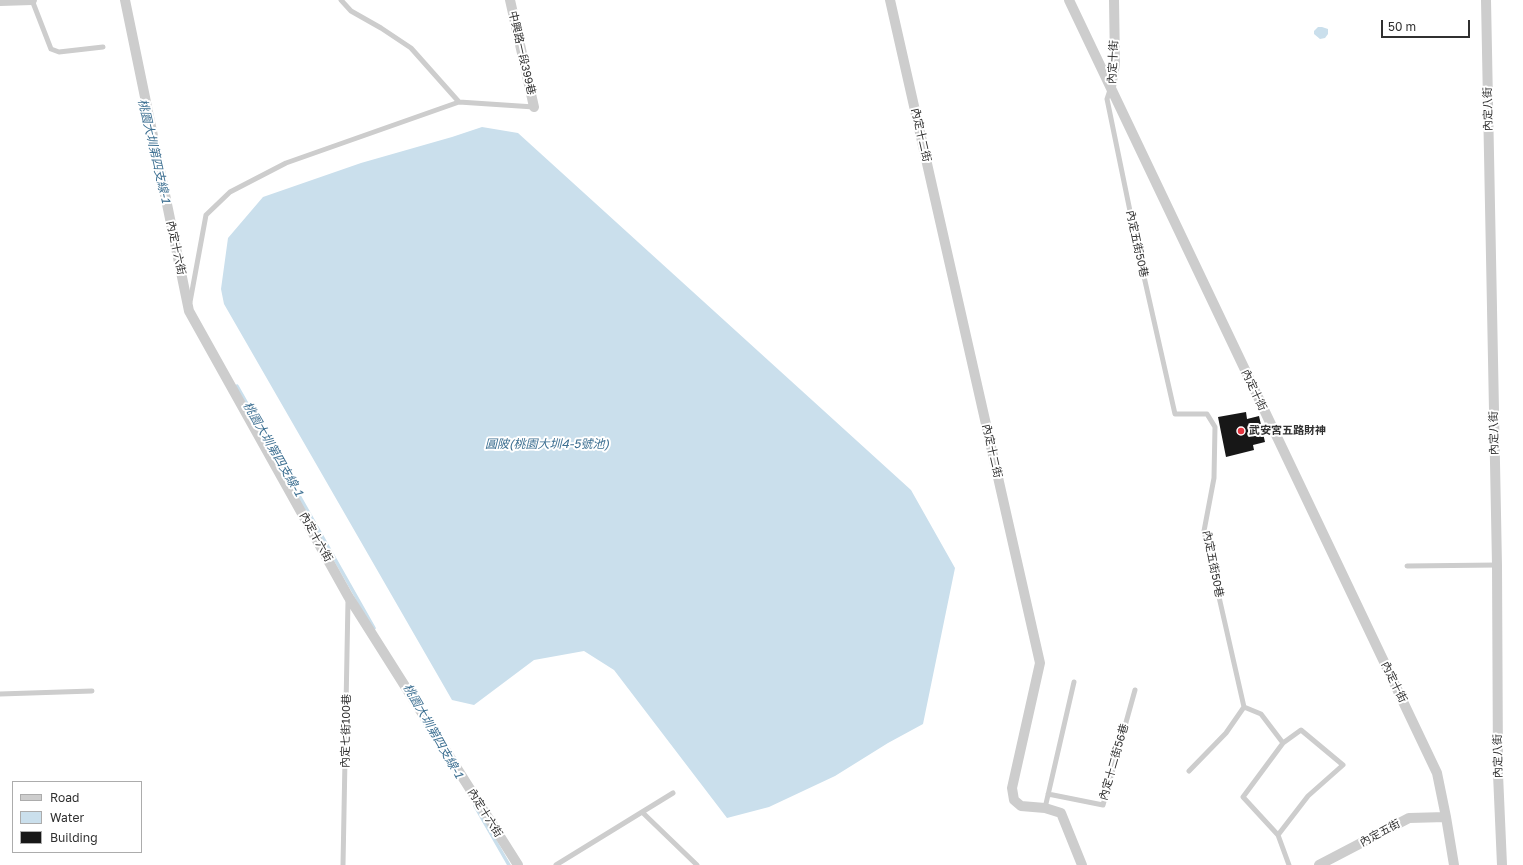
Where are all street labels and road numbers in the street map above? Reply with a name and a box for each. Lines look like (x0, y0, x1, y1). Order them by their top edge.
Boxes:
street label: 中興路一段399巷 (506, 10, 538, 96)
street label: 內定十街 (1105, 40, 1121, 84)
street label: 內定八街 (1481, 87, 1495, 131)
street label: 內定十二街 (908, 107, 934, 163)
street label: 內定五街50巷 (1123, 209, 1151, 279)
street label: 內定十六街 (164, 220, 188, 276)
street label: 內定十街 (1239, 367, 1269, 413)
street label: 內定八街 (1487, 411, 1501, 455)
street label: 內定十二街 (979, 423, 1005, 479)
street label: 內定十六街 (297, 510, 335, 564)
street label: 內定五街50巷 (1200, 529, 1226, 599)
street label: 內定十街 (1378, 659, 1410, 705)
street label: 內定七街100巷 (339, 694, 353, 768)
street label: 內定十二街56巷 (1097, 722, 1131, 802)
street label: 內定八街 (1491, 734, 1505, 778)
street label: 內定十六街 (465, 786, 505, 840)
street label: 內定五街 (1357, 817, 1403, 849)

